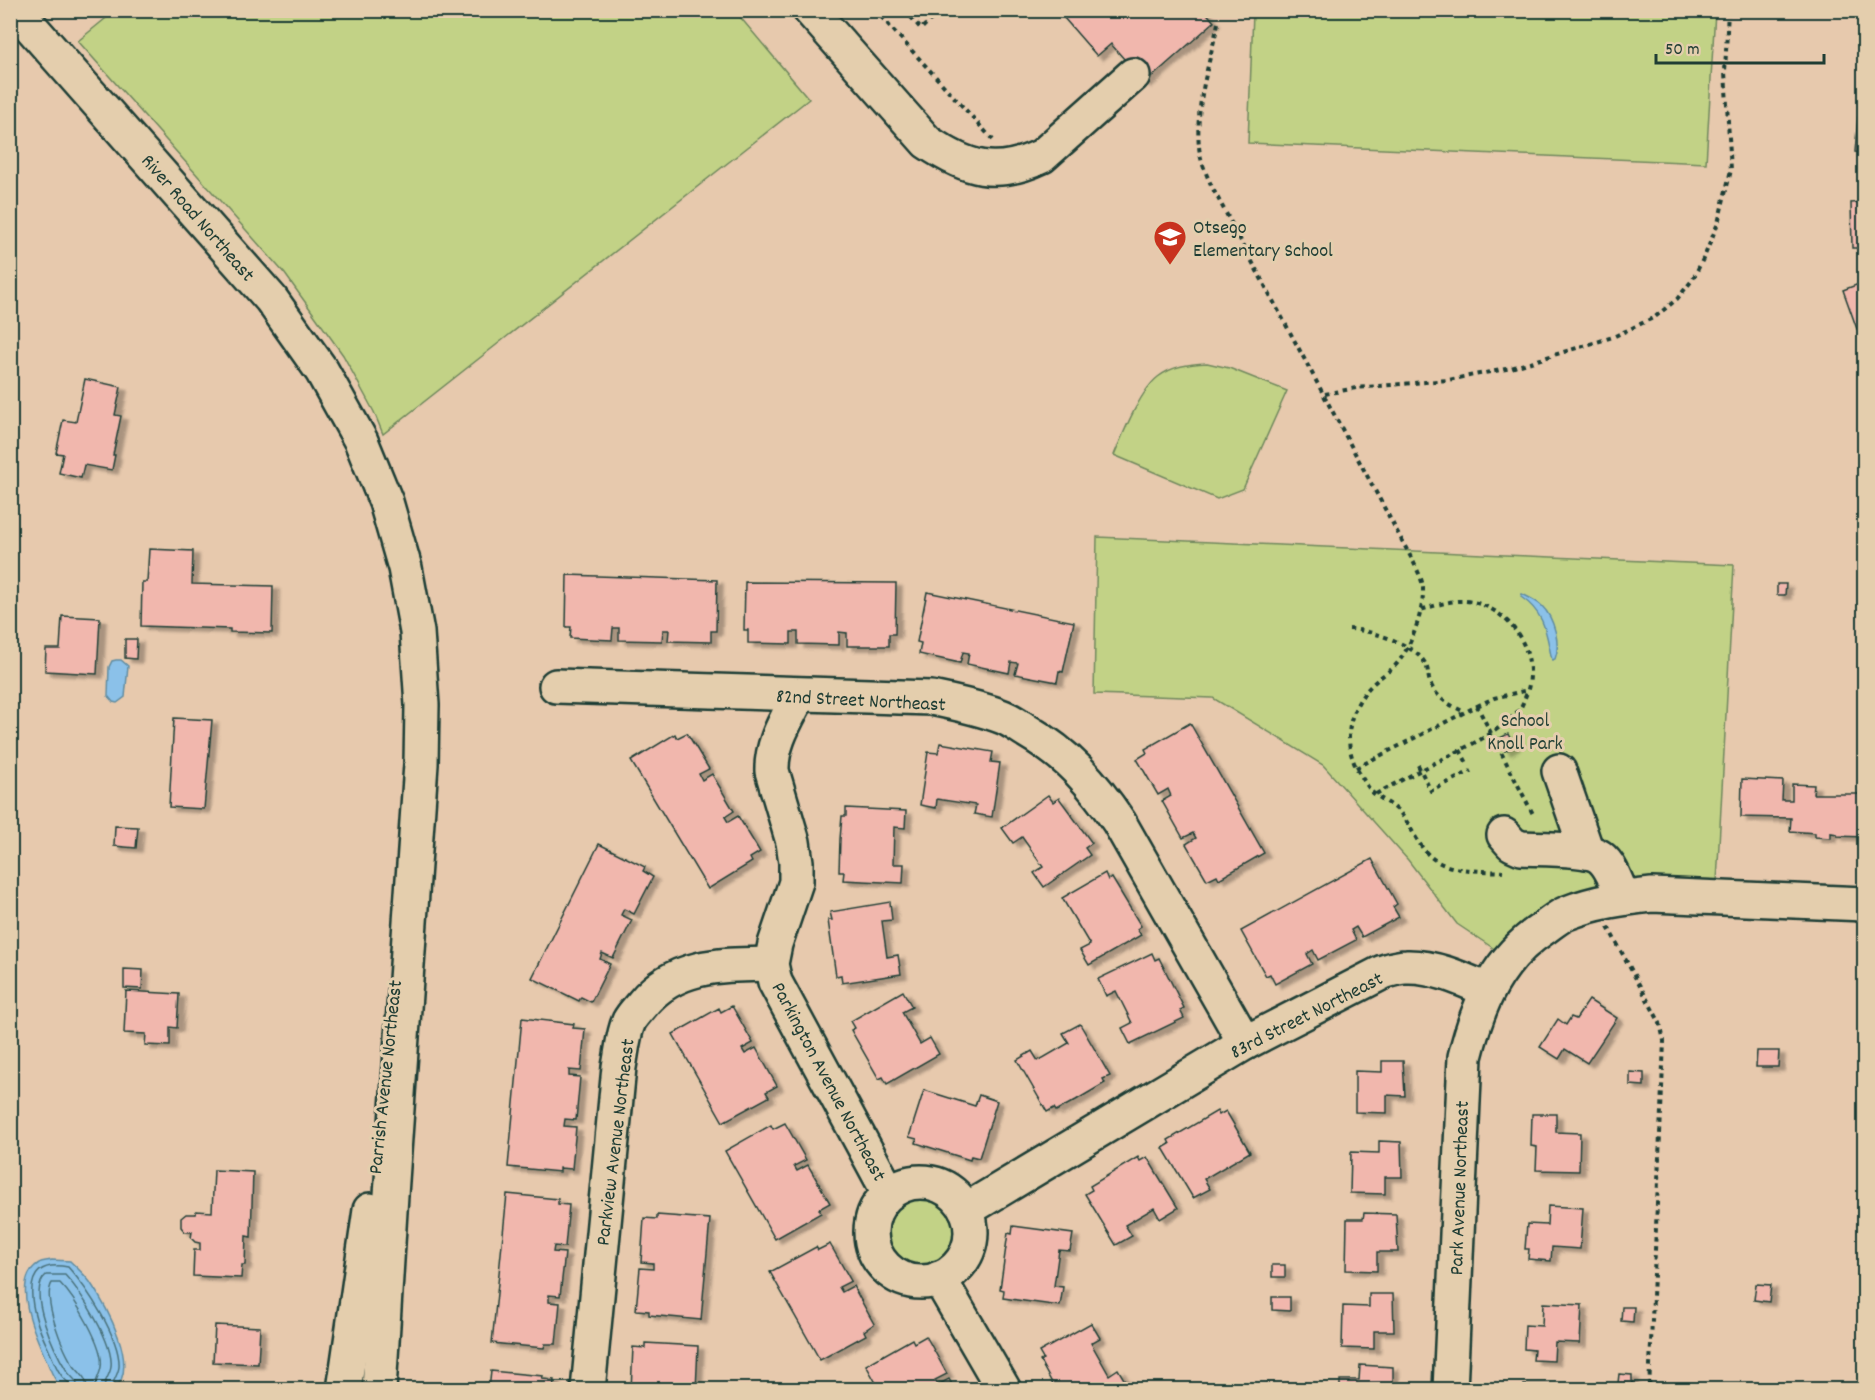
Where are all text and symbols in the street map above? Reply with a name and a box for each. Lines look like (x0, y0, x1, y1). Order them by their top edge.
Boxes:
scale bar (1656, 27, 1824, 65)
text: 50 m (1665, 38, 1700, 63)
street label: River Road Northeast (133, 149, 260, 289)
place label: Otsego Elementary School (1193, 215, 1333, 266)
school or university icon: Otsego Elementary School (1152, 219, 1188, 266)
street label: 82nd Street Northeast (775, 684, 946, 720)
park label: School Knoll Park (1487, 708, 1563, 759)
street label: 83rd Street Northeast (1226, 966, 1389, 1067)
street label: Parkington Avenue Northeast (763, 978, 892, 1187)
street label: Parrish Avenue Northeast (363, 979, 411, 1176)
street label: Parkview Avenue Northeast (590, 1037, 644, 1247)
street label: Park Avenue Northeast (1444, 1100, 1478, 1276)

